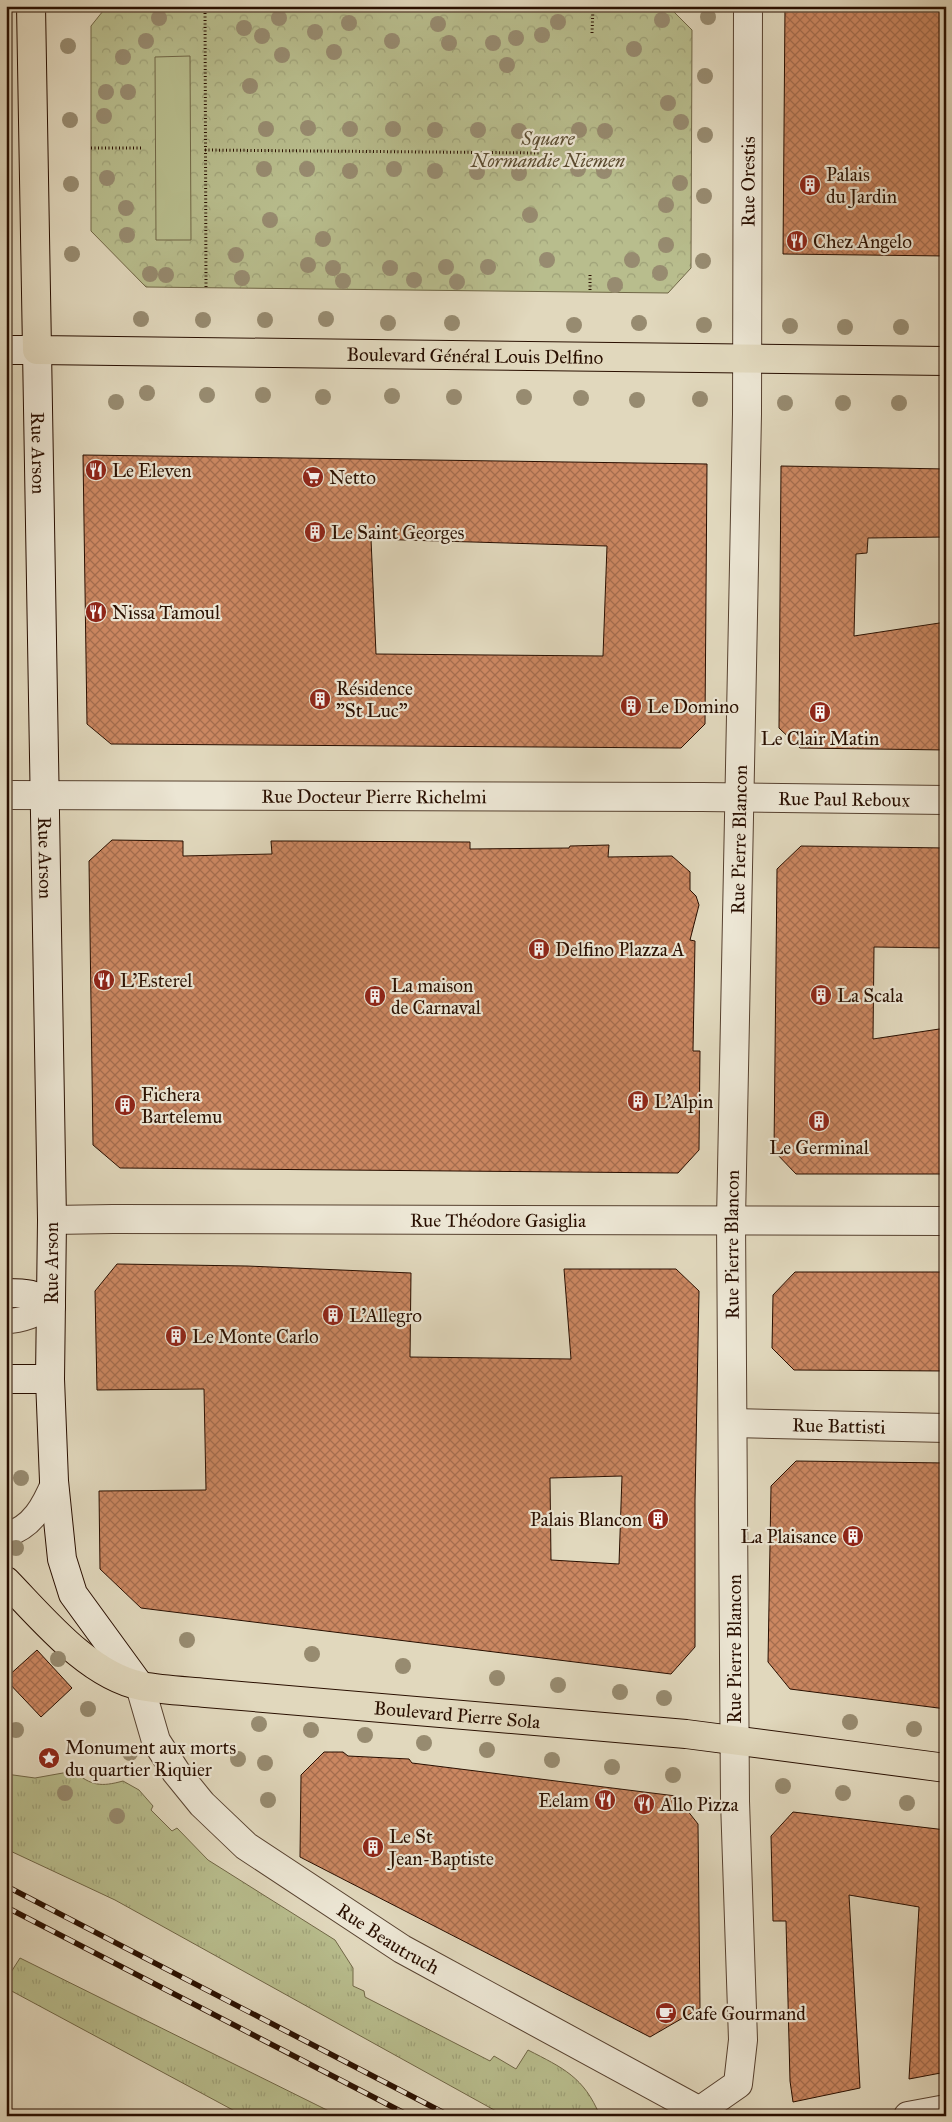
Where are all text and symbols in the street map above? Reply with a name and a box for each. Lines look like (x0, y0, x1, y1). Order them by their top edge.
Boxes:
park label: Square Normandie Niemen (470, 127, 625, 172)
street label: Rue Orestis (736, 136, 759, 227)
place label: Palais du Jardin (826, 163, 897, 209)
building icon: Palais du Jardin (798, 173, 822, 197)
restaurant icon: Chez Angelo (785, 229, 809, 253)
place label: Chez Angelo (813, 230, 912, 254)
street label: Boulevard Général Louis Delfino (346, 342, 604, 368)
street label: Rue Arson (27, 412, 51, 494)
restaurant icon: Le Eleven (84, 458, 108, 482)
place label: Le Eleven (112, 459, 192, 482)
supermarket icon: Netto (301, 465, 325, 489)
place label: Netto (329, 466, 376, 489)
building icon: Le Saint Georges (303, 520, 327, 544)
place label: Le Saint Georges (331, 521, 465, 545)
restaurant icon: Nissa Tamoul (84, 600, 108, 624)
place label: Nissa Tamoul (112, 601, 221, 624)
place label: Résidence "St Luc" (336, 677, 413, 722)
building icon: Résidence "St Luc" (308, 687, 332, 711)
building icon: Le Domino (619, 694, 643, 718)
place label: Le Domino (647, 695, 739, 718)
building icon: Le Clair Matin (808, 700, 832, 724)
place label: Le Clair Matin (761, 727, 879, 750)
street label: Rue Pierre Blancon (726, 765, 752, 914)
street label: Rue Docteur Pierre Richelmi (261, 784, 487, 808)
street label: Rue Paul Reboux (778, 786, 911, 811)
street label: Rue Arson (34, 817, 58, 899)
building icon: Delfino Plazza A (527, 937, 551, 961)
place label: Delfino Plazza A (555, 938, 685, 961)
restaurant icon: L'Esterel (92, 968, 116, 992)
place label: L'Esterel (120, 969, 193, 992)
place label: La maison de Carnaval (391, 974, 482, 1019)
building icon: La Scala (809, 983, 833, 1007)
building icon: La maison de Carnaval (363, 984, 387, 1008)
place label: La Scala (837, 984, 904, 1007)
place label: Fichera Bartelemu (141, 1083, 222, 1128)
building icon: L'Alpin (626, 1089, 650, 1113)
place label: L'Alpin (654, 1090, 713, 1113)
building icon: Fichera Bartelemu (113, 1093, 137, 1117)
building icon: Le Germinal (807, 1109, 831, 1133)
place label: Le Germinal (769, 1136, 870, 1159)
street label: Rue Pierre Blancon (719, 1170, 743, 1319)
street label: Rue Théodore Gasiglia (410, 1208, 587, 1233)
street label: Rue Arson (40, 1222, 63, 1304)
building icon: L'Allegro (321, 1303, 345, 1327)
place label: L'Allegro (349, 1304, 422, 1328)
building icon: Le Monte Carlo (164, 1324, 188, 1348)
place label: Le Monte Carlo (192, 1325, 319, 1348)
street label: Rue Battisti (792, 1413, 886, 1438)
building icon: Palais Blancon (646, 1507, 670, 1531)
place label: Palais Blancon (530, 1508, 642, 1531)
building icon: La Plaisance (841, 1524, 865, 1548)
place label: La Plaisance (740, 1525, 837, 1548)
street label: Rue Pierre Blancon (723, 1574, 746, 1724)
street label: Boulevard Pierre Sola (373, 1696, 542, 1733)
place label: Monument aux morts du quartier Riquier (65, 1736, 236, 1782)
place icon: Monument aux morts du quartier Riquier (37, 1746, 61, 1770)
restaurant icon: Eelam (593, 1788, 617, 1812)
place label: Eelam (538, 1789, 589, 1812)
restaurant icon: Allo Pizza (632, 1792, 656, 1816)
place label: Allo Pizza (659, 1793, 739, 1816)
place label: Le St Jean-Baptiste (387, 1825, 494, 1871)
building icon: Le St Jean-Baptiste (361, 1835, 385, 1859)
street label: Rue Beautruch (333, 1898, 444, 1979)
cafe icon: Cafe Gourmand (654, 2001, 678, 2025)
place label: Cafe Gourmand (682, 2002, 806, 2025)

